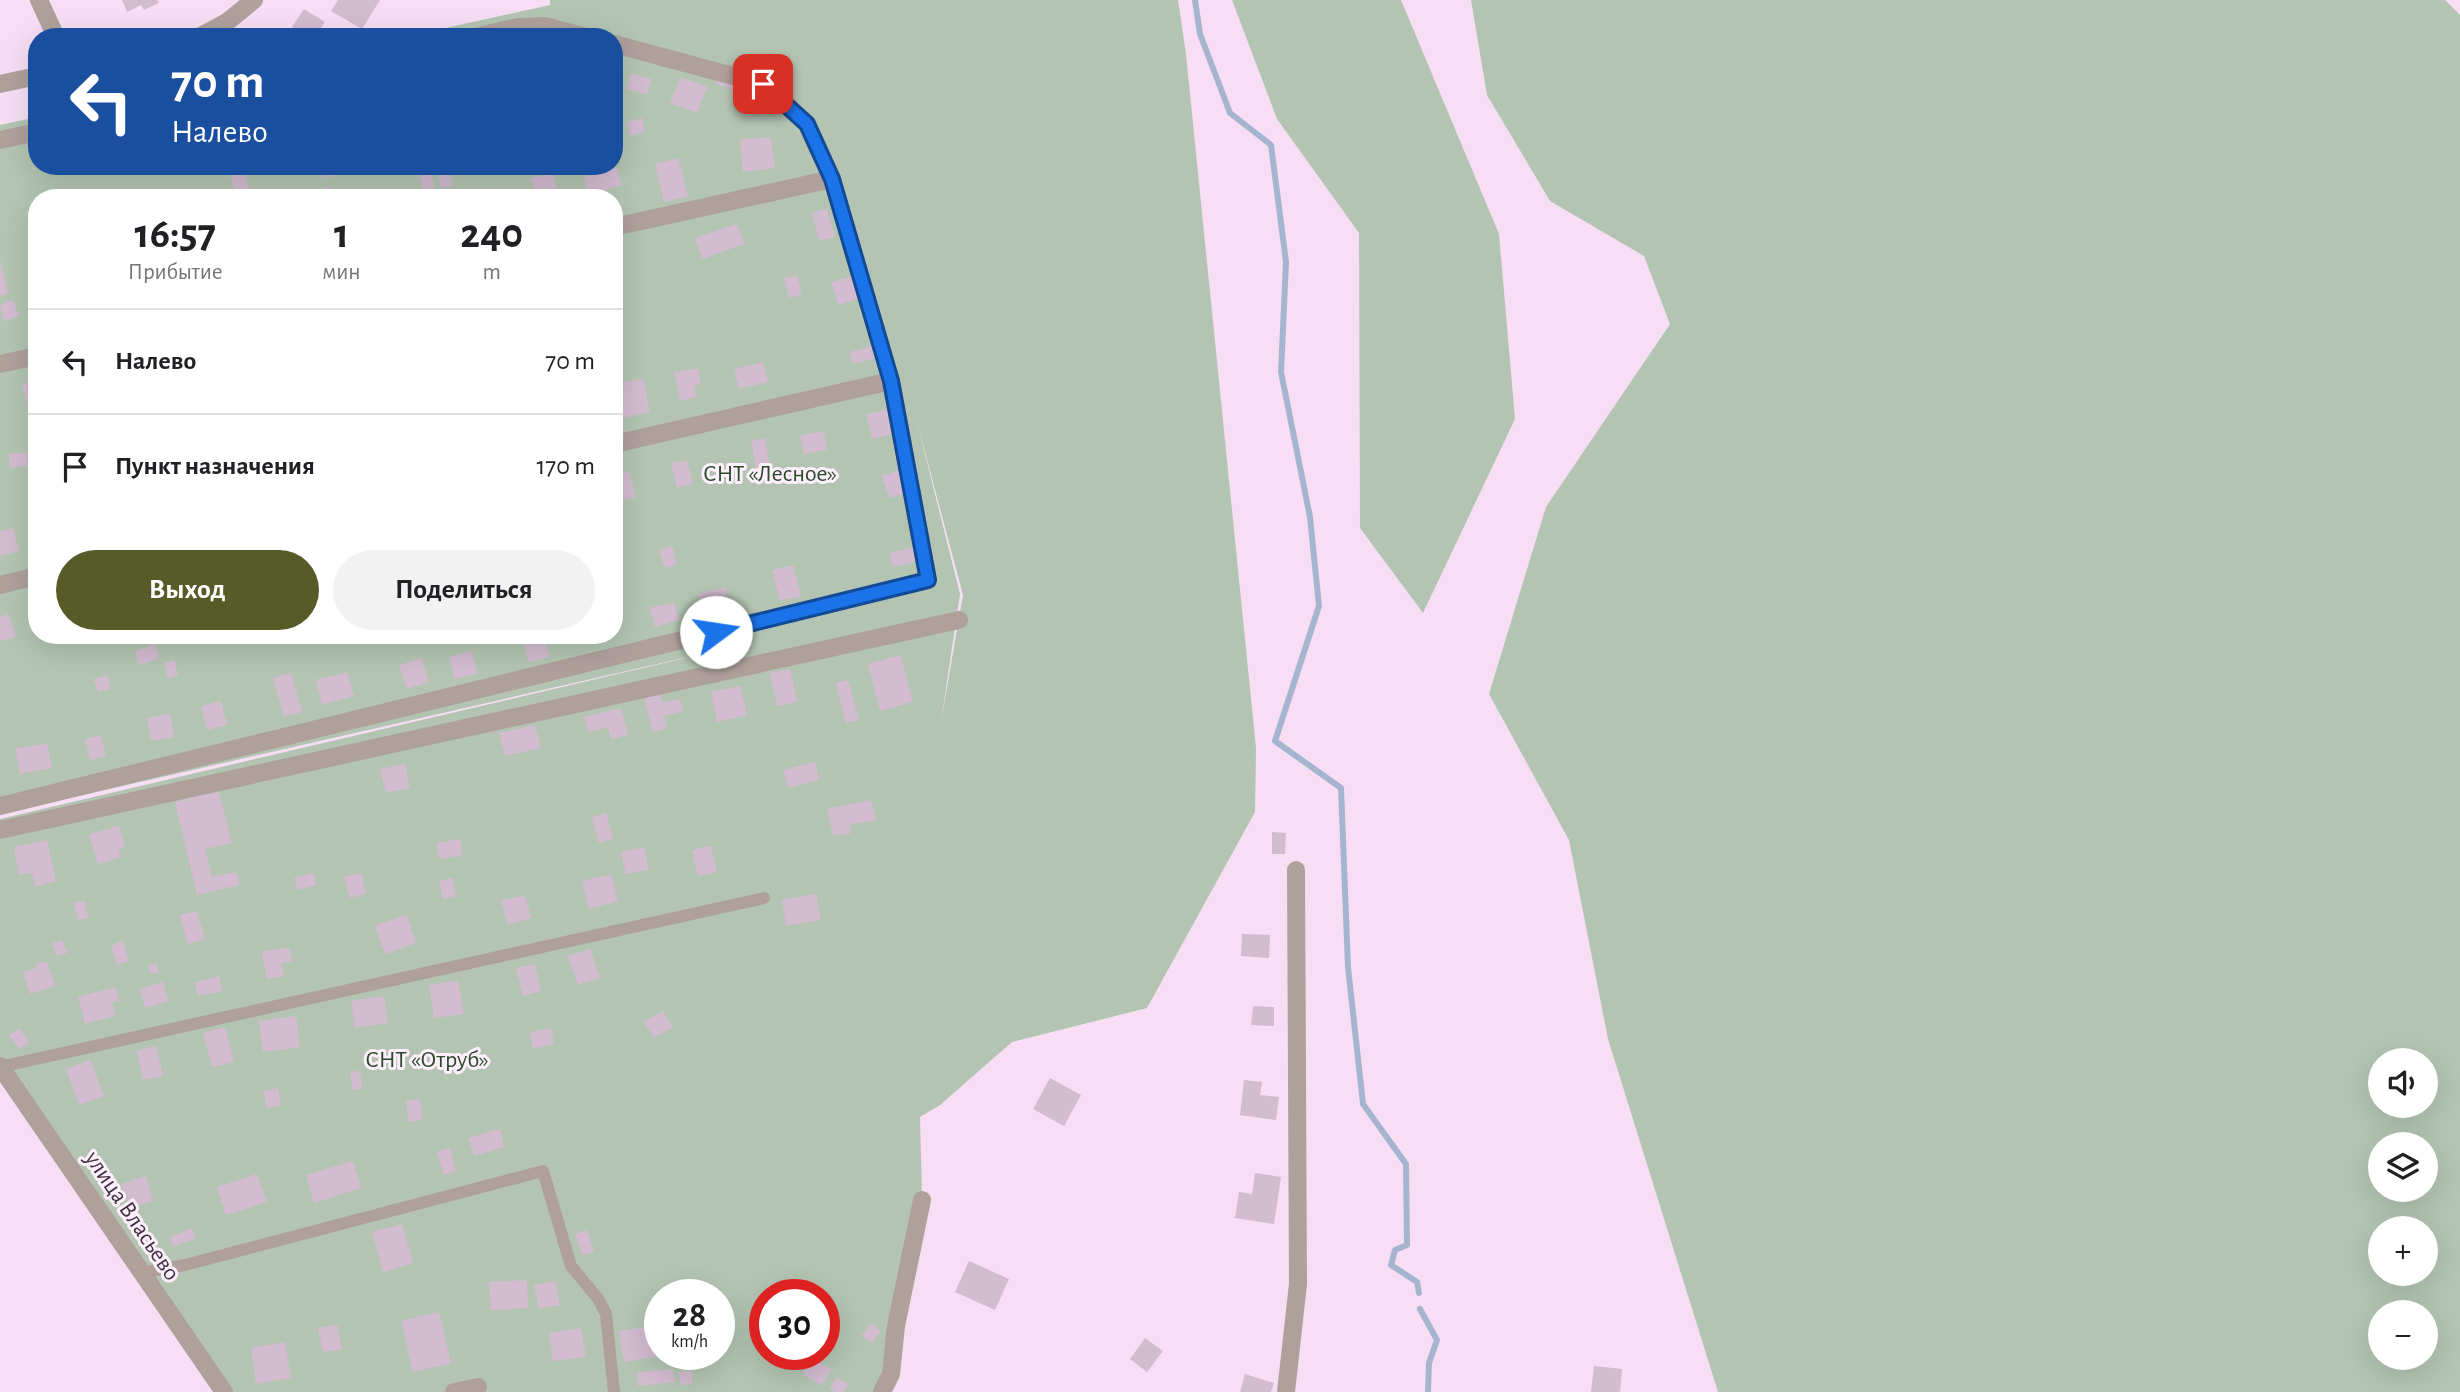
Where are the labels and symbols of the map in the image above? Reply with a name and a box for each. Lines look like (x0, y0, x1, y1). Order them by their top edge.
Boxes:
pin (733, 54, 793, 114)
park label: СНТ «Лесное» (703, 462, 837, 486)
position arrow (679, 595, 753, 669)
park label: СНТ «Отруб» (365, 1048, 489, 1072)
street label: улица Власьево (79, 1146, 184, 1285)
speed limit sign: 30 (749, 1279, 840, 1370)

